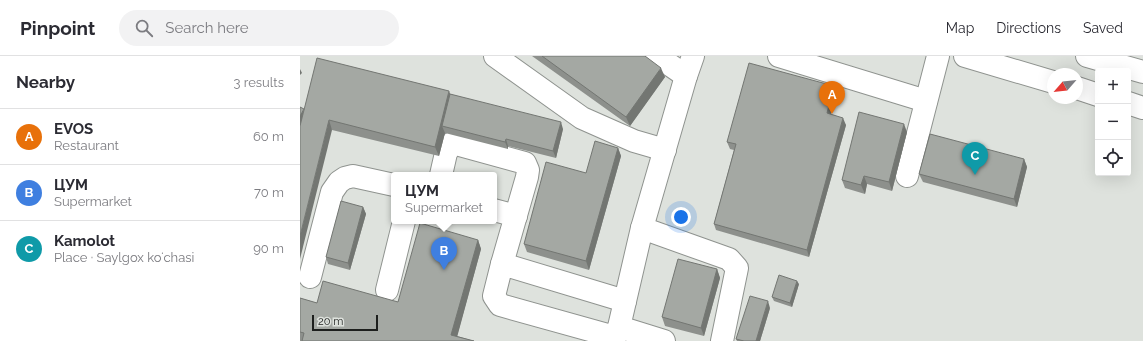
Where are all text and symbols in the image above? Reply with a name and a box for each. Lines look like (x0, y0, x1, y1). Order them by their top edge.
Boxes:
search box (119, 10, 399, 46)
text: Pinpoint (20, 17, 95, 39)
icon: search (133, 17, 155, 39)
text: Search here (165, 19, 249, 37)
text: Map (946, 20, 974, 36)
text: Directions (996, 20, 1061, 36)
text: Saved (1083, 20, 1123, 36)
north arrow (1047, 68, 1083, 104)
map controls (1095, 68, 1131, 176)
button: + (1095, 68, 1131, 104)
text: Nearby (16, 72, 75, 92)
text: 3 results (234, 75, 284, 90)
pin: A (819, 81, 845, 114)
button: − (1095, 104, 1131, 140)
text: EVOS (54, 120, 93, 138)
text: A (25, 129, 33, 144)
text: 60 m (253, 129, 284, 144)
text: Restaurant (54, 138, 119, 153)
button: locate (1095, 140, 1131, 176)
pin: C (962, 142, 988, 175)
popup (391, 172, 497, 224)
text: ЦУМ (54, 176, 88, 194)
text: ЦУМ (405, 182, 439, 200)
text: B (25, 185, 33, 200)
text: 70 m (254, 185, 284, 200)
text: Supermarket (54, 194, 132, 209)
text: Supermarket (405, 200, 483, 215)
your location (671, 207, 691, 227)
text: Kamolot (54, 232, 115, 250)
pin: B (431, 237, 457, 270)
text: C (25, 241, 33, 256)
text: 90 m (253, 241, 284, 256)
text: Place · Saylgox koʻchasi (54, 250, 194, 265)
scale bar (312, 313, 378, 332)
text: 20 m (318, 315, 343, 328)

